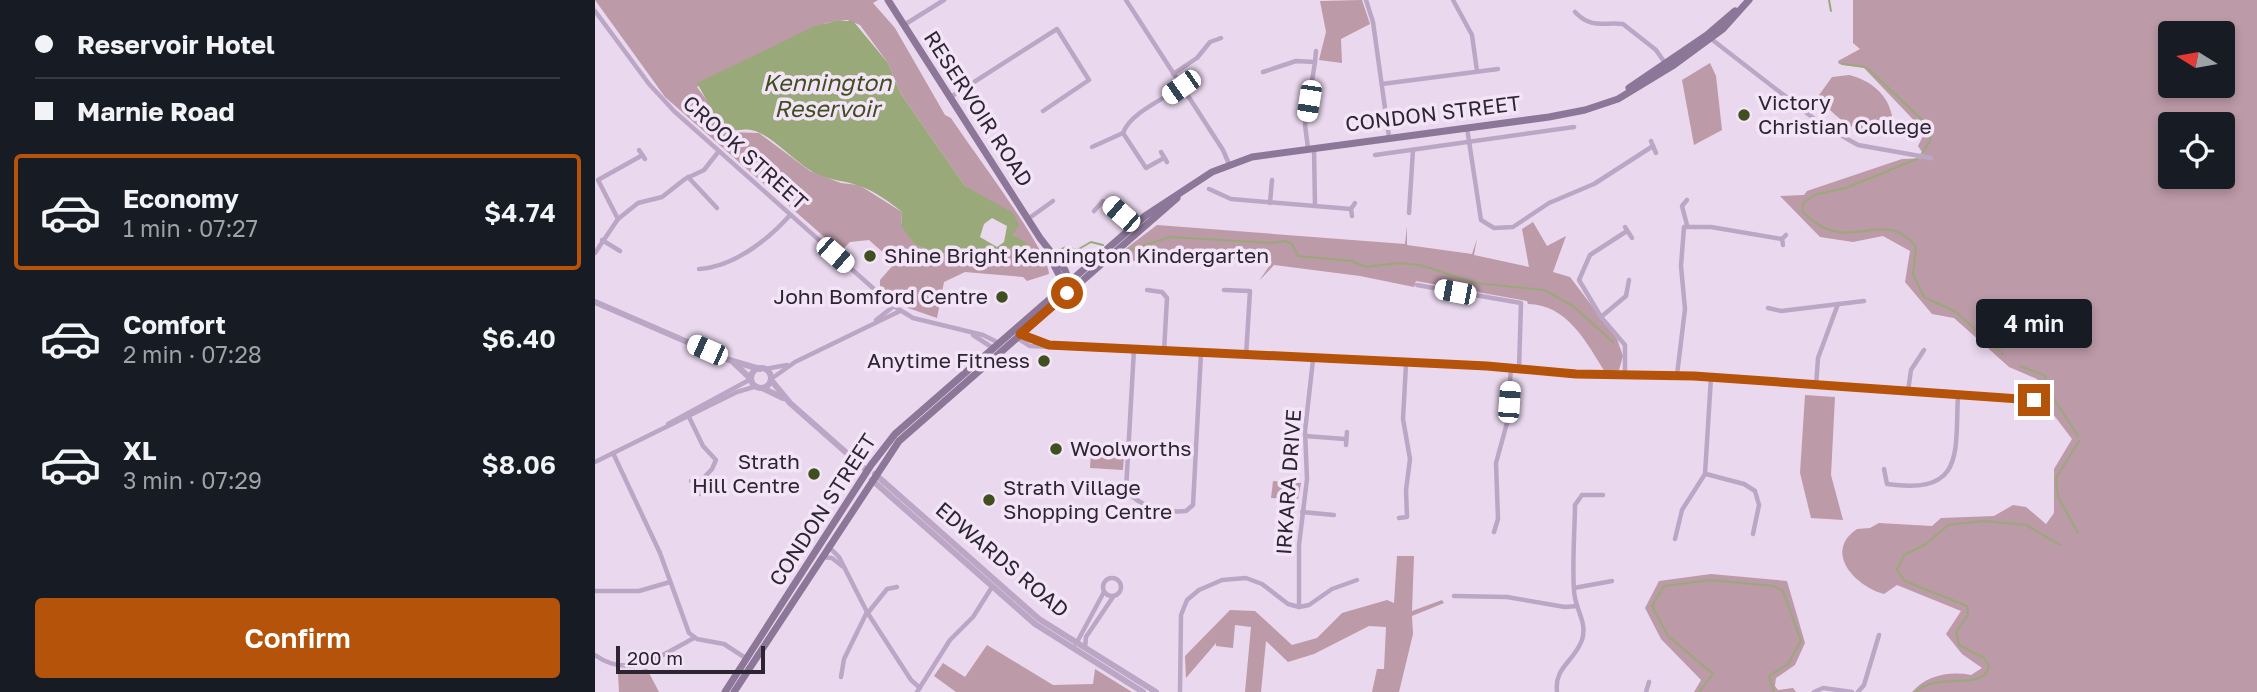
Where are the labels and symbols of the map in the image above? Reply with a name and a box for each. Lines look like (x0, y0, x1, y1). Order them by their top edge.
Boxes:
north arrow (2158, 21, 2235, 98)
street label: RESERVOIR ROAD (919, 26, 1039, 191)
car (1158, 66, 1205, 108)
water label: Kennington Reservoir (763, 68, 892, 122)
car (1296, 79, 1323, 123)
street label: CROOK STREET (678, 89, 813, 215)
street label: CONDON STREET (1344, 89, 1522, 137)
place label: Victory Christian College (1758, 89, 1932, 139)
marker: Victory Christian College (1736, 107, 1752, 123)
car (1099, 192, 1144, 236)
car (813, 233, 858, 277)
place label: Shine Bright Kennington Kindergarten (884, 242, 1269, 268)
marker: Shine Bright Kennington Kindergarten (862, 248, 878, 264)
route start (1051, 277, 1083, 309)
car (1433, 278, 1478, 306)
place label: John Bomford Centre (773, 283, 988, 309)
marker: John Bomford Centre (994, 289, 1010, 305)
callout: 4 min (1976, 298, 2092, 348)
car (684, 332, 731, 368)
place label: Anytime Fitness (867, 347, 1030, 373)
marker: Anytime Fitness (1036, 353, 1052, 369)
car (1498, 380, 1521, 424)
route end (2018, 384, 2050, 416)
street label: IRKARA DRIVE (1270, 408, 1306, 556)
street label: CONDON STREET (763, 428, 881, 591)
place label: Woolworths (1070, 435, 1192, 461)
marker: Woolworths (1048, 441, 1064, 457)
place label: Strath Hill Centre (692, 448, 800, 498)
marker: Strath Hill Centre (806, 466, 822, 482)
place label: Strath Village Shopping Centre (1003, 474, 1172, 524)
marker: Strath Village Shopping Centre (981, 492, 997, 508)
street label: EDWARDS ROAD (931, 496, 1075, 623)
scale bar (616, 643, 765, 675)

